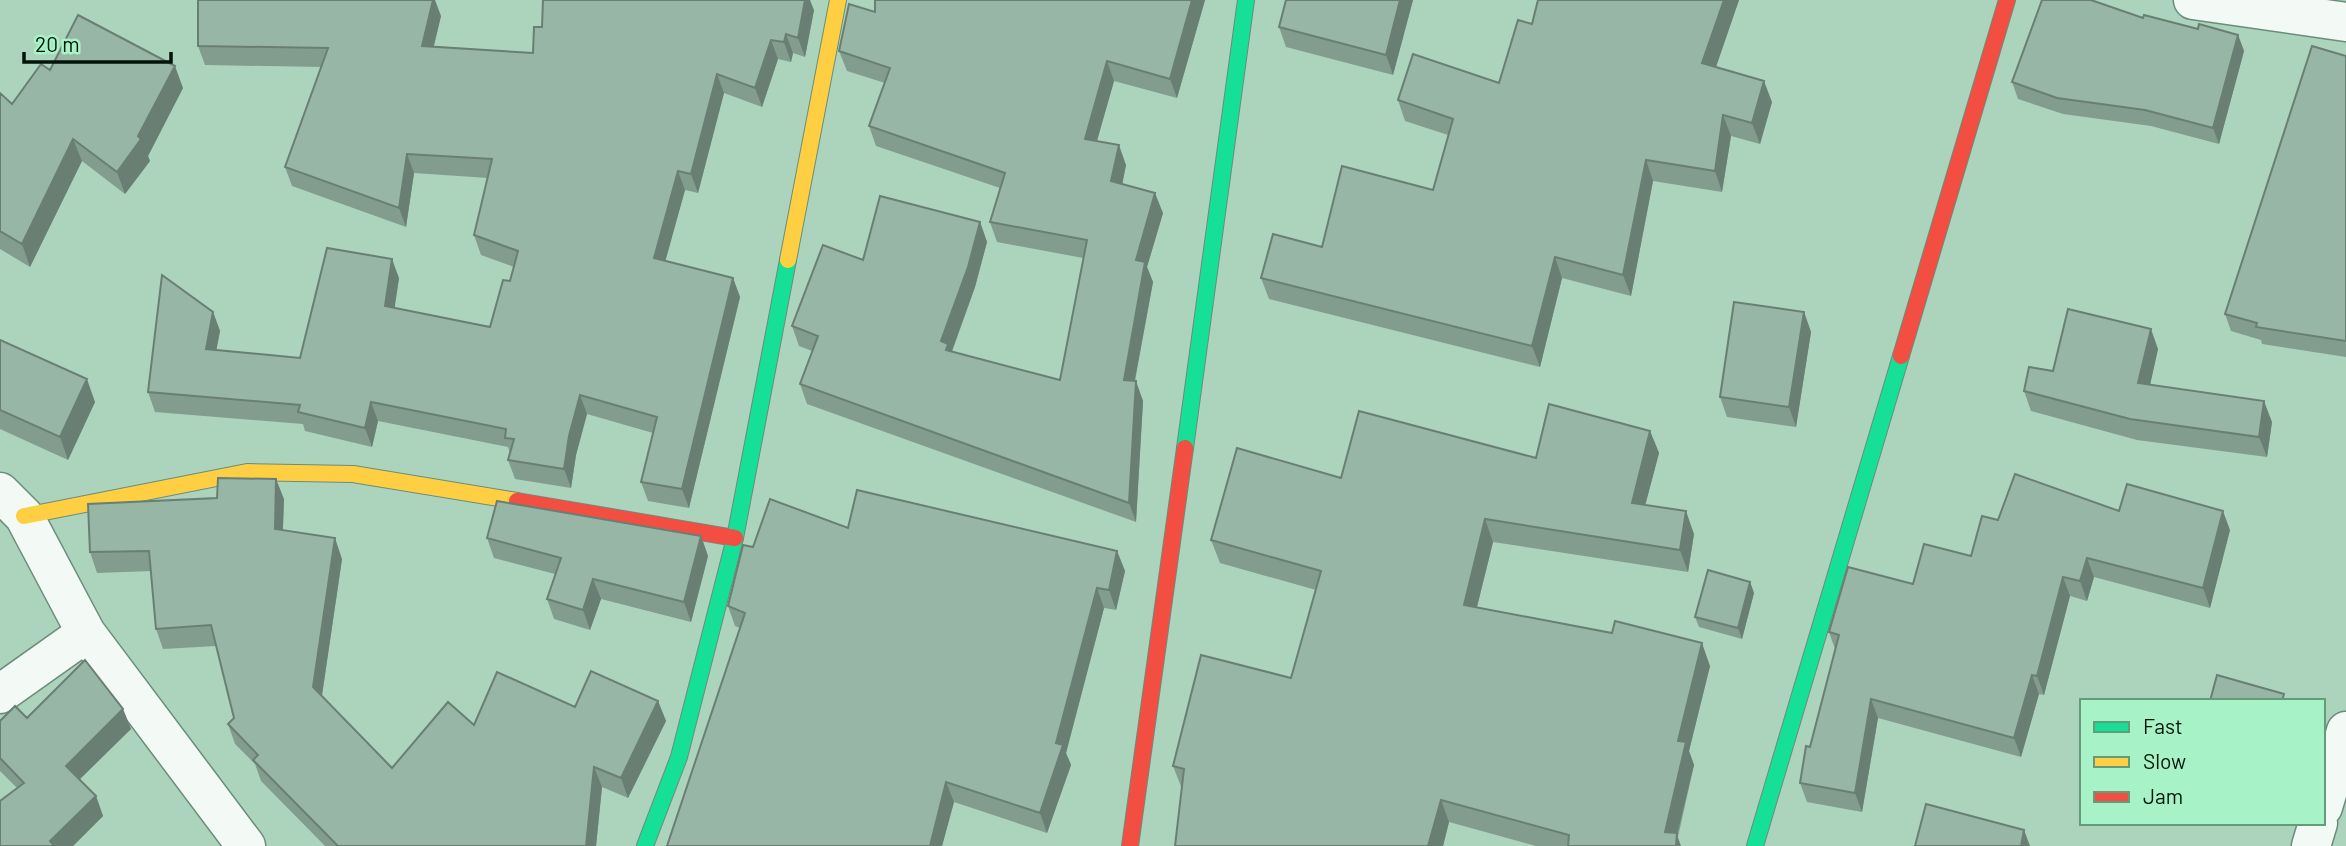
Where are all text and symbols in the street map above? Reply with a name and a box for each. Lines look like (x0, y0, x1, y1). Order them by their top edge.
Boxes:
scale bar (24, 21, 172, 65)
text: 20 m (35, 31, 80, 56)
legend (2080, 699, 2325, 825)
text: Fast (2143, 713, 2183, 738)
text: Slow (2143, 748, 2186, 773)
text: Jam (2143, 783, 2183, 808)

